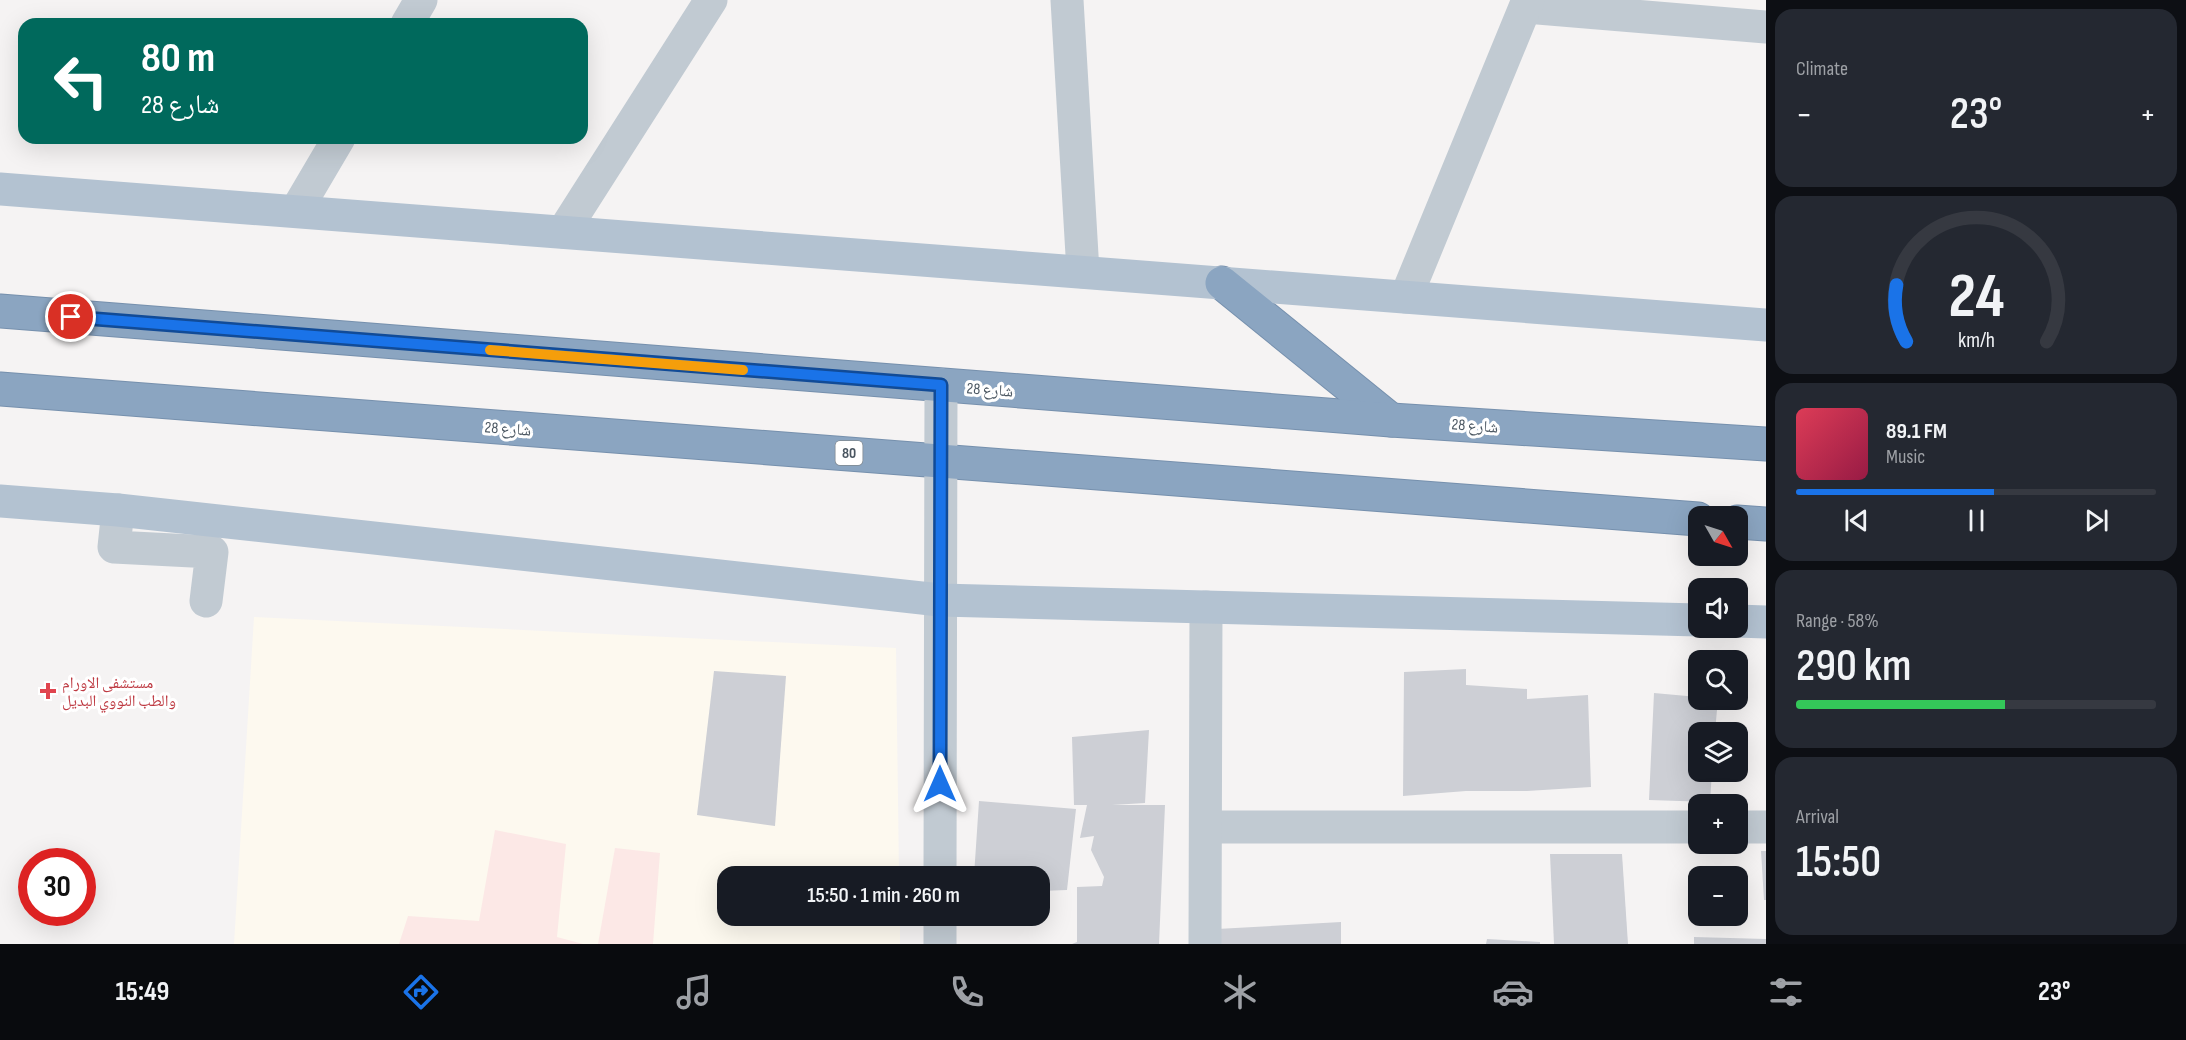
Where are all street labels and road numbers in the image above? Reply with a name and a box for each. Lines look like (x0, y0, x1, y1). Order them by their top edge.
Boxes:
street label: شارع 28 (966, 379, 1014, 402)
street label: شارع 28 (1451, 415, 1499, 438)
street label: شارع 28 (484, 418, 532, 441)
road number: 80 (836, 441, 862, 465)

